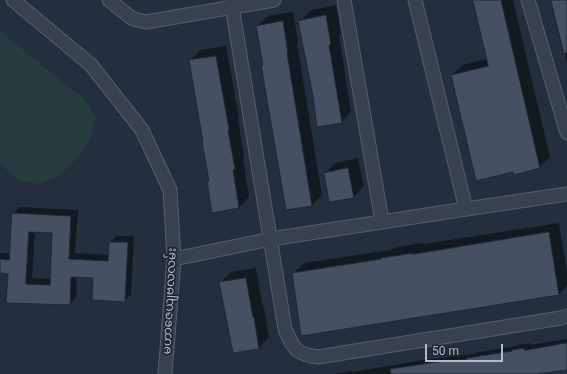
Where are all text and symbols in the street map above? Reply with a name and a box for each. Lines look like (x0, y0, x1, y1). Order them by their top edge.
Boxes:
street label: မဟာဇေယျဗလလမ်း (160, 247, 180, 355)
scale bar (427, 336, 505, 362)
text: 50 m (432, 344, 459, 358)

